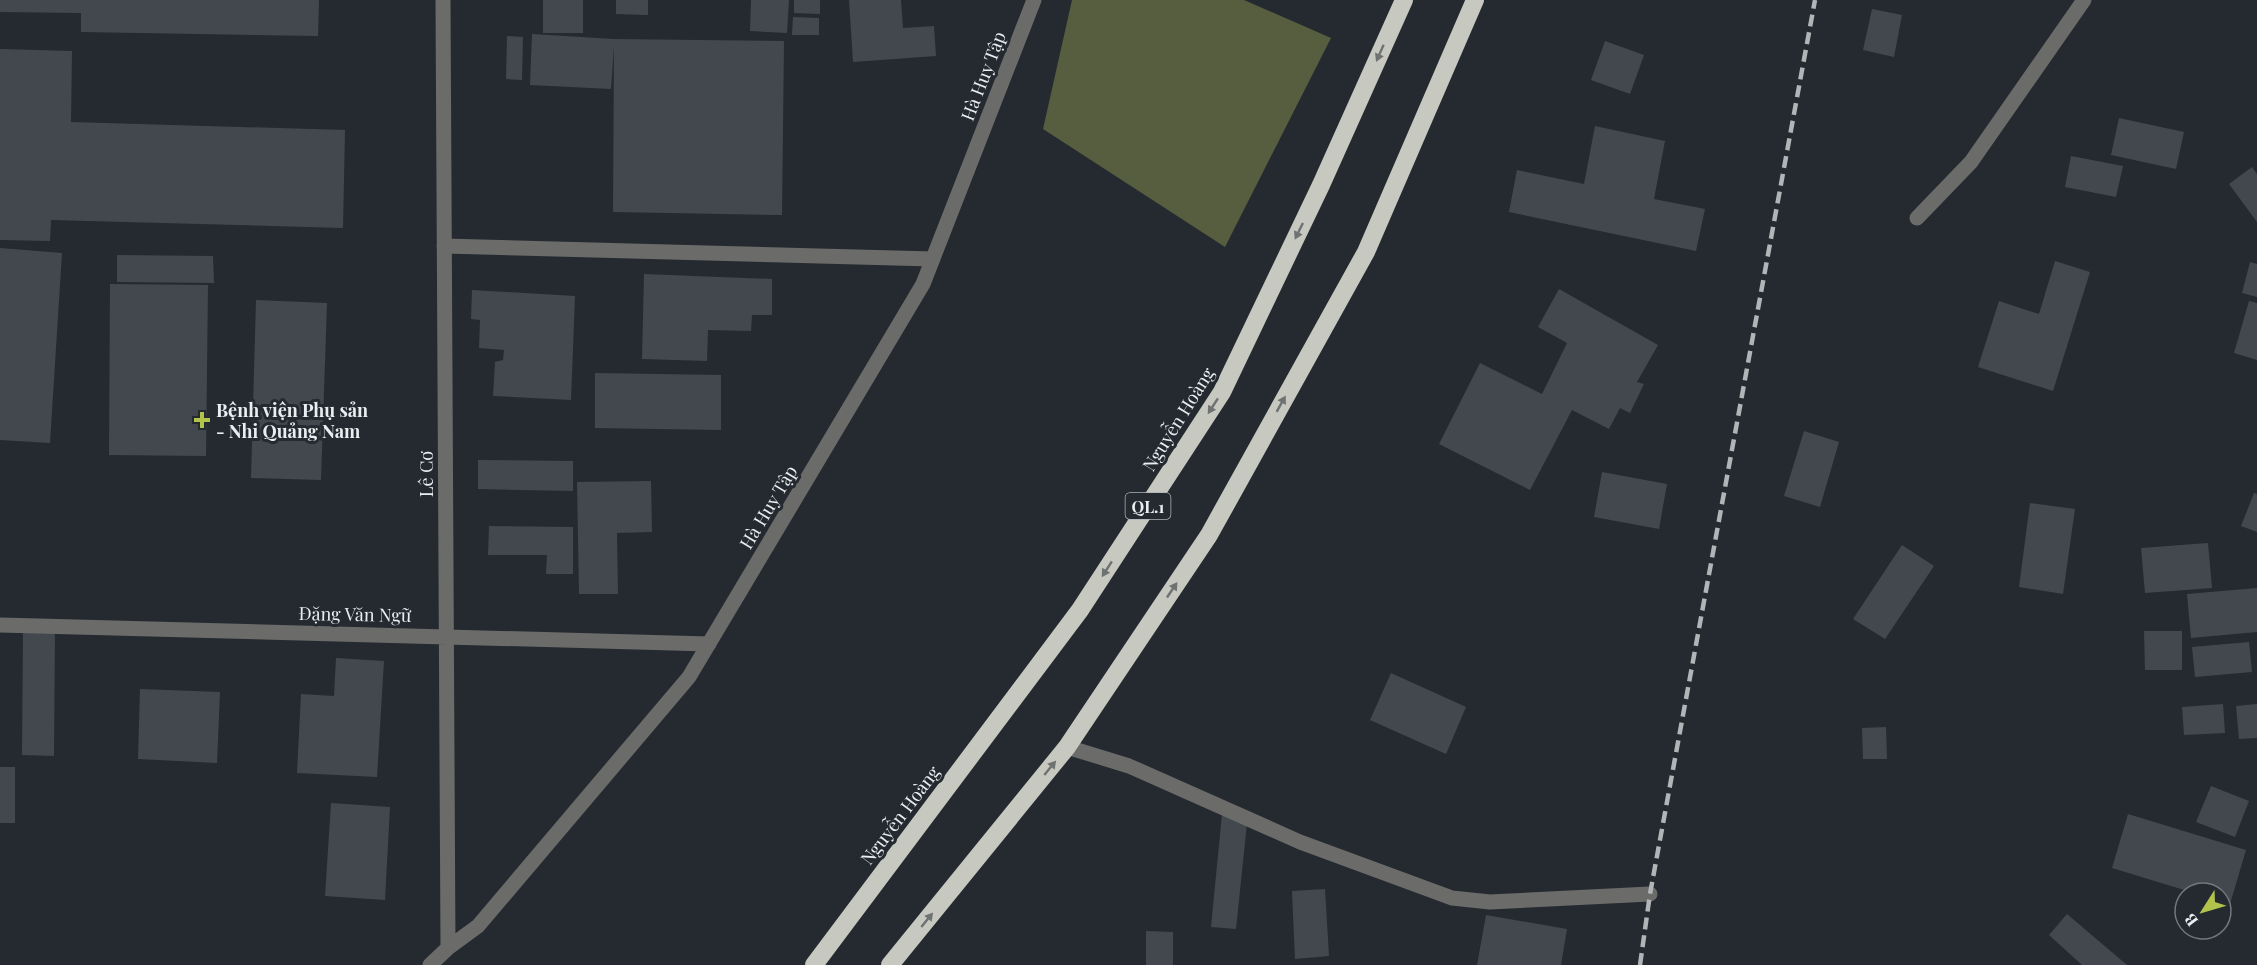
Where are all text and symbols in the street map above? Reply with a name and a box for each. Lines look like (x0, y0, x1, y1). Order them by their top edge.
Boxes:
street label: Hà Huy Tập (955, 28, 1011, 124)
one-way arrow (1375, 45, 1385, 63)
one-way arrow (1295, 222, 1304, 239)
street label: Nguyễn Hoàng (1137, 362, 1220, 475)
one-way arrow (1276, 395, 1286, 412)
one-way arrow (1207, 397, 1219, 413)
place label: Bệnh viện Phụ sản - Nhi Quảng Nam (216, 398, 368, 443)
marker: Bệnh viện Phụ sản - Nhi Quảng Nam (193, 411, 211, 429)
street label: Lê Cơ (414, 451, 438, 497)
street label: Hà Huy Tập (734, 461, 802, 553)
road number: QL.1 (1126, 493, 1170, 519)
one-way arrow (1101, 561, 1112, 577)
one-way arrow (1166, 582, 1177, 598)
street label: Đặng Văn Ngữ (299, 601, 412, 627)
street label: Nguyễn Hoàng (855, 760, 945, 869)
one-way arrow (1043, 760, 1056, 776)
north arrow (2173, 881, 2233, 941)
text: B (2179, 910, 2202, 931)
one-way arrow (921, 912, 933, 927)

